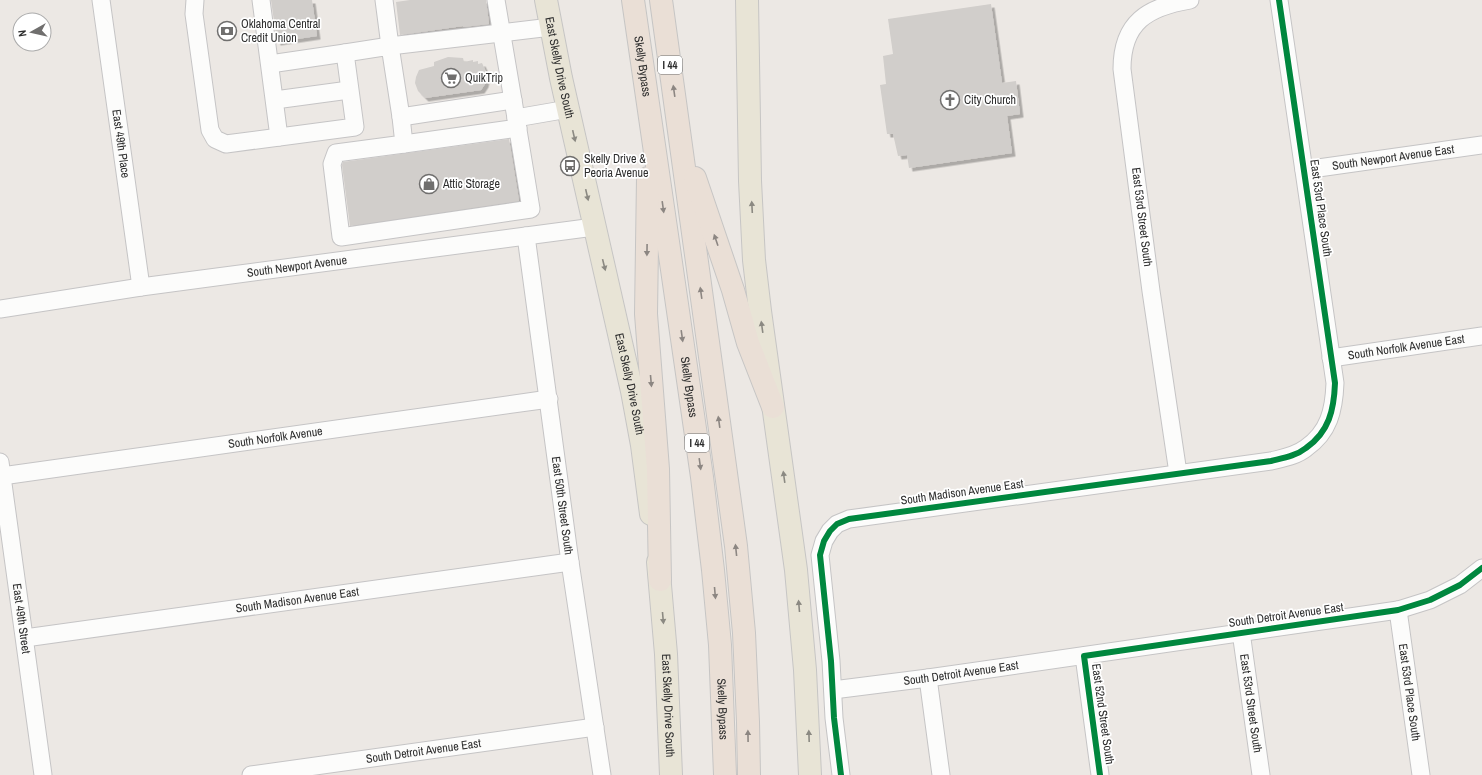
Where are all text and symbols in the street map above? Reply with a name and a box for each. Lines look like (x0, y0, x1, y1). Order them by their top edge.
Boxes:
north arrow (12, 12, 52, 52)
street label: East Skelly Drive South (541, 15, 578, 120)
place label: Oklahoma Central Credit Union (241, 16, 320, 46)
bank icon: Oklahoma Central Credit Union (216, 20, 238, 42)
text: N (15, 29, 29, 38)
street label: Skelly Bypass (630, 35, 655, 98)
road number: I 44 (658, 56, 682, 74)
supermarket icon: QuikTrip (440, 67, 462, 89)
place label: QuikTrip (465, 70, 503, 86)
one-way arrow (671, 85, 677, 97)
church icon: City Church (939, 89, 961, 111)
place label: City Church (964, 92, 1016, 108)
street label: East 49th Place (108, 108, 134, 179)
one-way arrow (571, 130, 577, 142)
street label: South Newport Avenue East (1331, 141, 1455, 174)
place label: Skelly Drive & Peoria Avenue (584, 151, 648, 181)
bus stop icon: Skelly Drive & Peoria Avenue (559, 155, 581, 177)
street label: East 53rd Place South (1306, 158, 1336, 258)
street label: East 53rd Street South (1128, 167, 1156, 267)
shop icon: Attic Storage (418, 173, 440, 195)
place label: Attic Storage (442, 176, 500, 192)
one-way arrow (585, 189, 591, 201)
one-way arrow (660, 201, 666, 213)
one-way arrow (748, 201, 755, 213)
one-way arrow (713, 233, 719, 245)
one-way arrow (644, 244, 650, 257)
street label: South Newport Avenue (246, 252, 348, 281)
one-way arrow (601, 258, 607, 271)
one-way arrow (698, 287, 704, 299)
one-way arrow (759, 321, 765, 333)
one-way arrow (679, 330, 685, 342)
street label: South Norfolk Avenue East (1347, 331, 1466, 363)
street label: East Skelly Drive South (611, 332, 648, 436)
street label: Skelly Bypass (677, 355, 701, 419)
one-way arrow (648, 375, 655, 387)
one-way arrow (716, 416, 722, 428)
street label: South Norfolk Avenue (227, 423, 324, 452)
road number: I 44 (685, 434, 709, 452)
street label: East 50th Street South (548, 455, 577, 556)
one-way arrow (697, 458, 703, 470)
one-way arrow (781, 471, 787, 483)
street label: South Madison Avenue East (899, 475, 1025, 509)
one-way arrow (733, 544, 740, 557)
street label: East 49th Street (9, 582, 34, 655)
street label: South Madison Avenue East (235, 583, 360, 617)
one-way arrow (712, 587, 719, 599)
street label: South Detroit Avenue East (1228, 599, 1345, 631)
one-way arrow (796, 600, 803, 612)
one-way arrow (660, 612, 667, 624)
street label: East 53rd Place South (1395, 642, 1424, 742)
street label: East 53rd Street South (1236, 653, 1266, 754)
street label: East Skelly Drive South (658, 654, 678, 758)
street label: South Detroit Avenue East (902, 657, 1020, 689)
street label: East 52nd Street South (1088, 662, 1118, 766)
street label: Skelly Bypass (713, 678, 732, 740)
one-way arrow (745, 729, 751, 742)
one-way arrow (805, 730, 812, 742)
street label: South Detroit Avenue East (365, 735, 482, 767)

